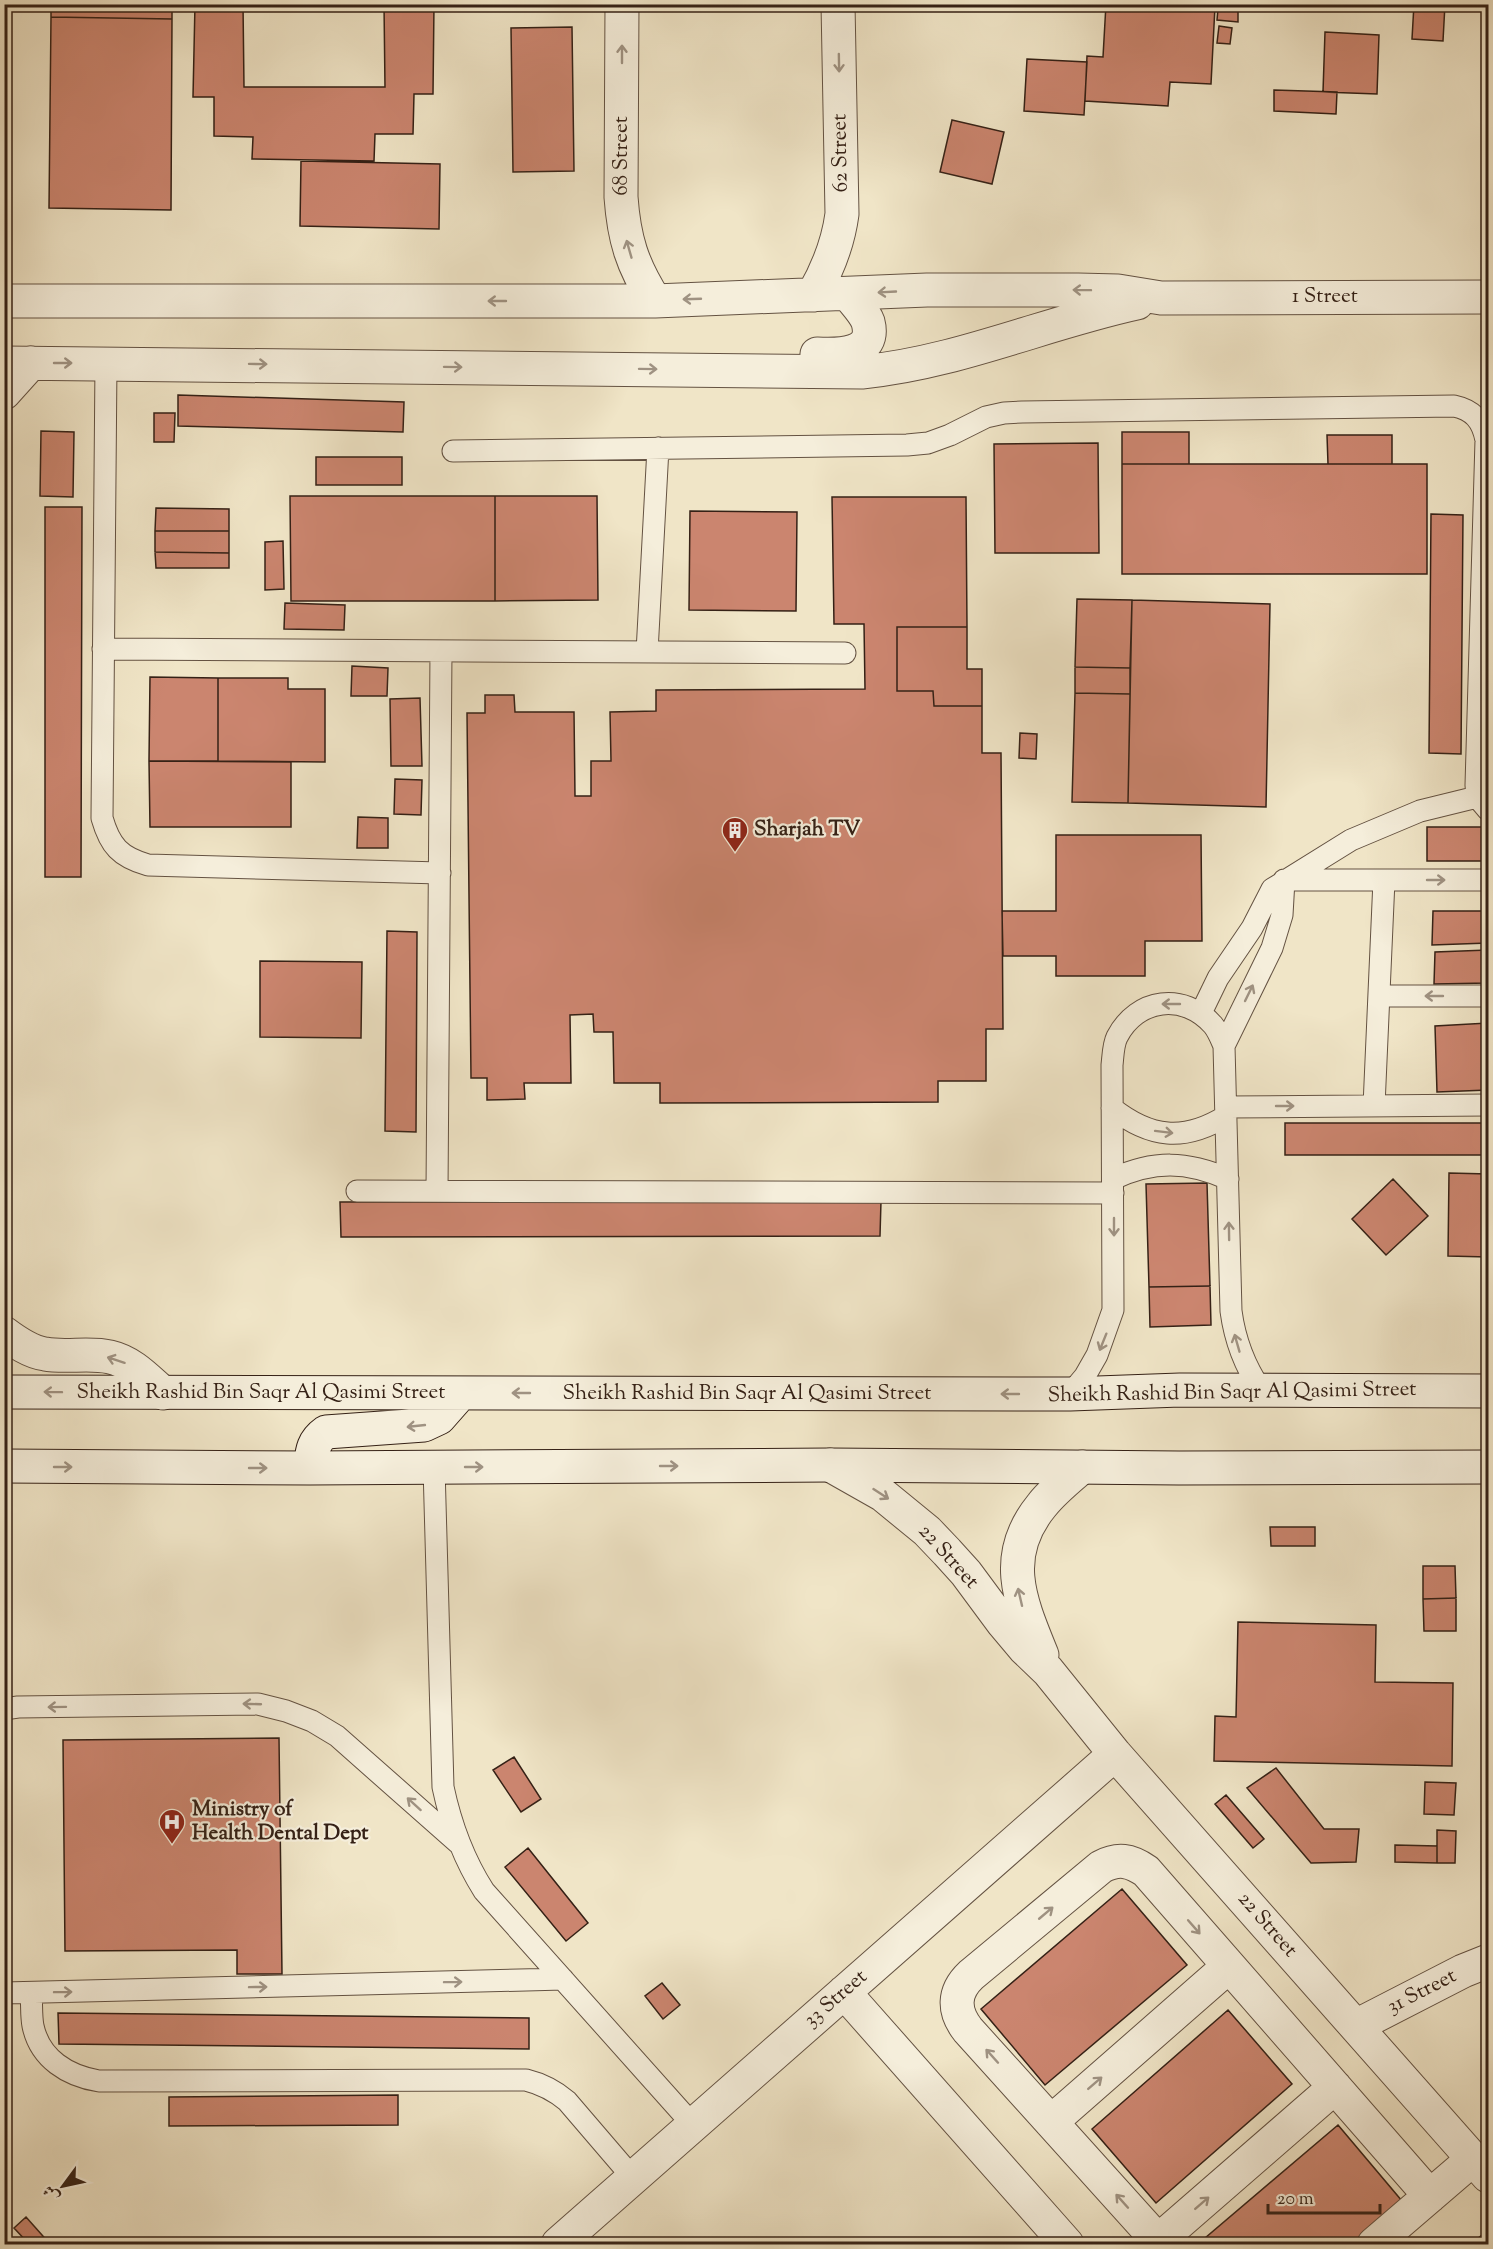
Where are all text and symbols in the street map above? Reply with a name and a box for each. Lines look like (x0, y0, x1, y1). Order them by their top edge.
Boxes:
one-way arrow (616, 45, 628, 65)
one-way arrow (834, 52, 845, 72)
street label: 62 Street (825, 113, 857, 193)
street label: 68 Street (607, 116, 637, 196)
one-way arrow (623, 239, 634, 258)
street label: 1 Street (1292, 282, 1358, 312)
one-way arrow (1072, 284, 1092, 296)
one-way arrow (878, 287, 898, 298)
one-way arrow (683, 294, 703, 305)
one-way arrow (488, 295, 508, 307)
one-way arrow (52, 357, 72, 369)
one-way arrow (247, 359, 267, 370)
one-way arrow (442, 361, 462, 373)
one-way arrow (637, 363, 657, 375)
building icon: Sharjah TV (720, 815, 750, 853)
place label: Sharjah TV (754, 815, 860, 845)
one-way arrow (1426, 874, 1446, 886)
one-way arrow (1244, 985, 1256, 1003)
one-way arrow (1424, 990, 1444, 1002)
one-way arrow (1161, 998, 1181, 1010)
one-way arrow (1274, 1100, 1294, 1112)
one-way arrow (1153, 1127, 1173, 1138)
one-way arrow (1108, 1216, 1120, 1236)
one-way arrow (1223, 1221, 1235, 1241)
one-way arrow (1096, 1332, 1107, 1351)
one-way arrow (1231, 1333, 1242, 1352)
one-way arrow (107, 1353, 126, 1364)
street label: Sheikh Rashid Bin Saqr Al Qasimi Street (1047, 1375, 1417, 1411)
street label: Sheikh Rashid Bin Saqr Al Qasimi Street (77, 1378, 445, 1408)
street label: Sheikh Rashid Bin Saqr Al Qasimi Street (563, 1379, 931, 1409)
one-way arrow (44, 1386, 64, 1398)
one-way arrow (512, 1387, 532, 1399)
one-way arrow (1001, 1388, 1021, 1400)
one-way arrow (406, 1421, 426, 1432)
one-way arrow (658, 1460, 678, 1472)
one-way arrow (52, 1461, 72, 1473)
one-way arrow (463, 1461, 483, 1473)
one-way arrow (247, 1462, 267, 1474)
one-way arrow (872, 1488, 889, 1501)
street label: 22 Street (911, 1518, 985, 1596)
one-way arrow (1013, 1587, 1025, 1606)
one-way arrow (243, 1699, 263, 1710)
one-way arrow (48, 1701, 68, 1712)
place label: Ministry of Health Dental Dept (192, 1795, 369, 1849)
one-way arrow (407, 1797, 422, 1811)
hospital icon: Ministry of Health Dental Dept (157, 1807, 187, 1845)
street label: 22 Street (1230, 1886, 1304, 1964)
one-way arrow (1038, 1906, 1053, 1920)
one-way arrow (1188, 1919, 1201, 1935)
street label: 31 Street (1382, 1962, 1462, 2022)
street label: 33 Street (798, 1963, 874, 2035)
one-way arrow (442, 1976, 462, 1988)
one-way arrow (247, 1981, 267, 1993)
one-way arrow (52, 1986, 72, 1998)
one-way arrow (985, 2049, 999, 2064)
one-way arrow (1087, 2077, 1103, 2090)
north arrow (33, 2156, 93, 2216)
scale bar (1268, 2177, 1380, 2215)
text: ش (39, 2180, 66, 2206)
text: 20 m (1277, 2187, 1314, 2213)
one-way arrow (1115, 2194, 1129, 2209)
one-way arrow (1194, 2196, 1210, 2209)

